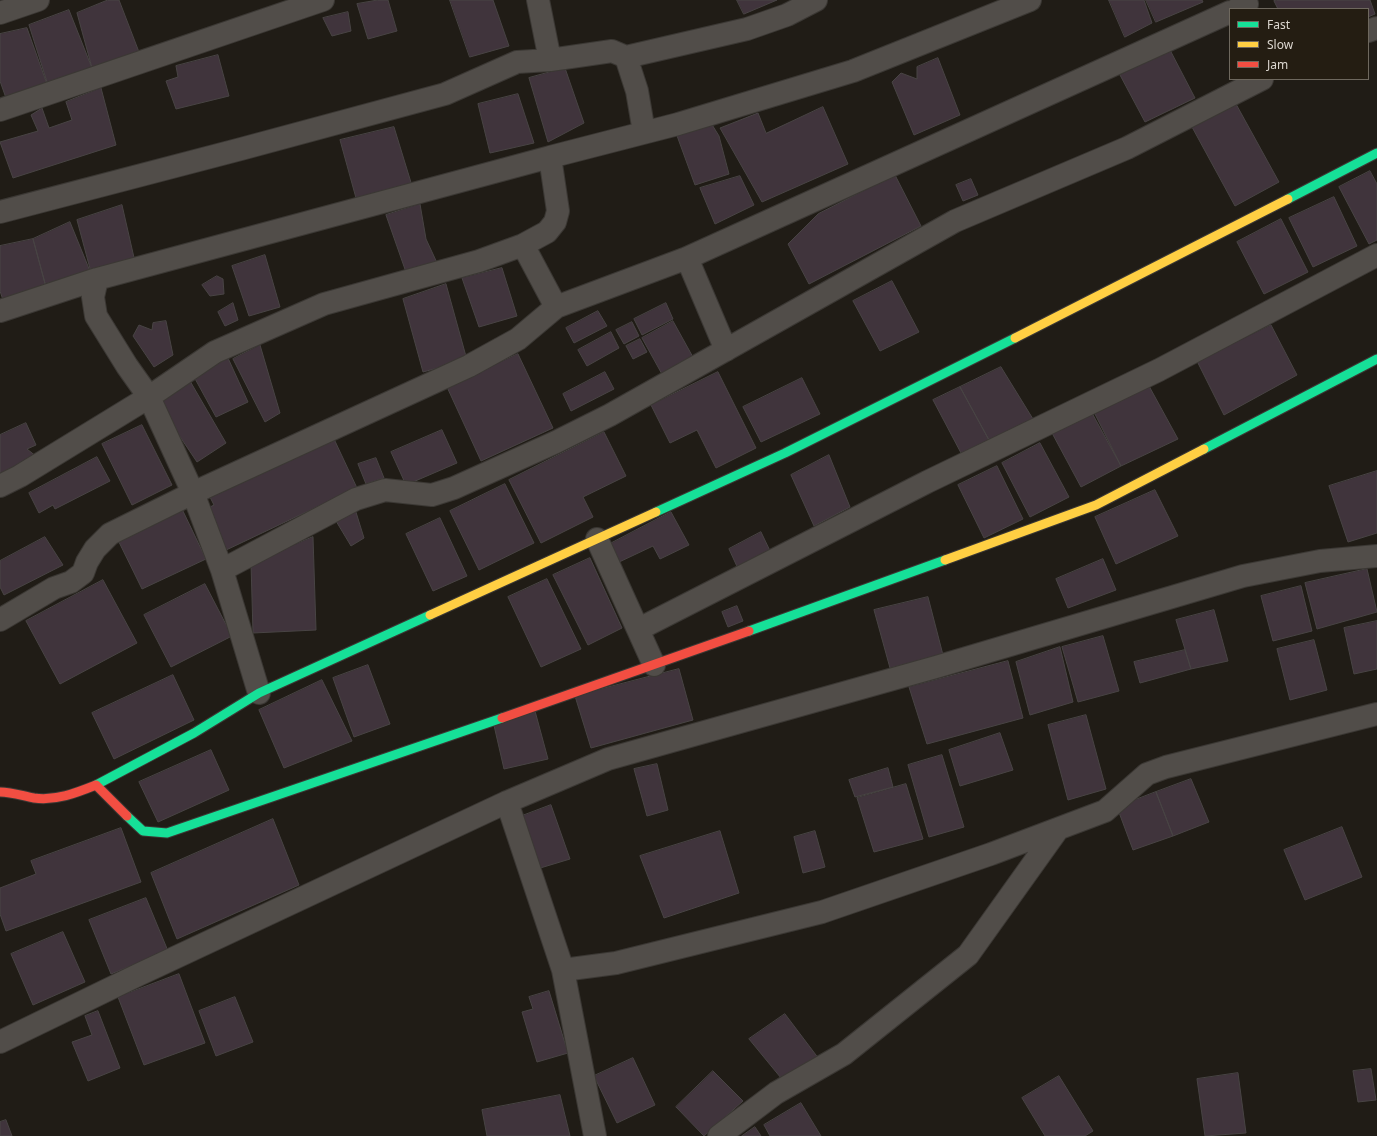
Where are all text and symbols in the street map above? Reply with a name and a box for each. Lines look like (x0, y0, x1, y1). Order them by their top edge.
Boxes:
legend (1229, 8, 1369, 80)
text: Fast (1267, 16, 1290, 33)
text: Slow (1267, 36, 1293, 53)
text: Jam (1267, 56, 1288, 73)

